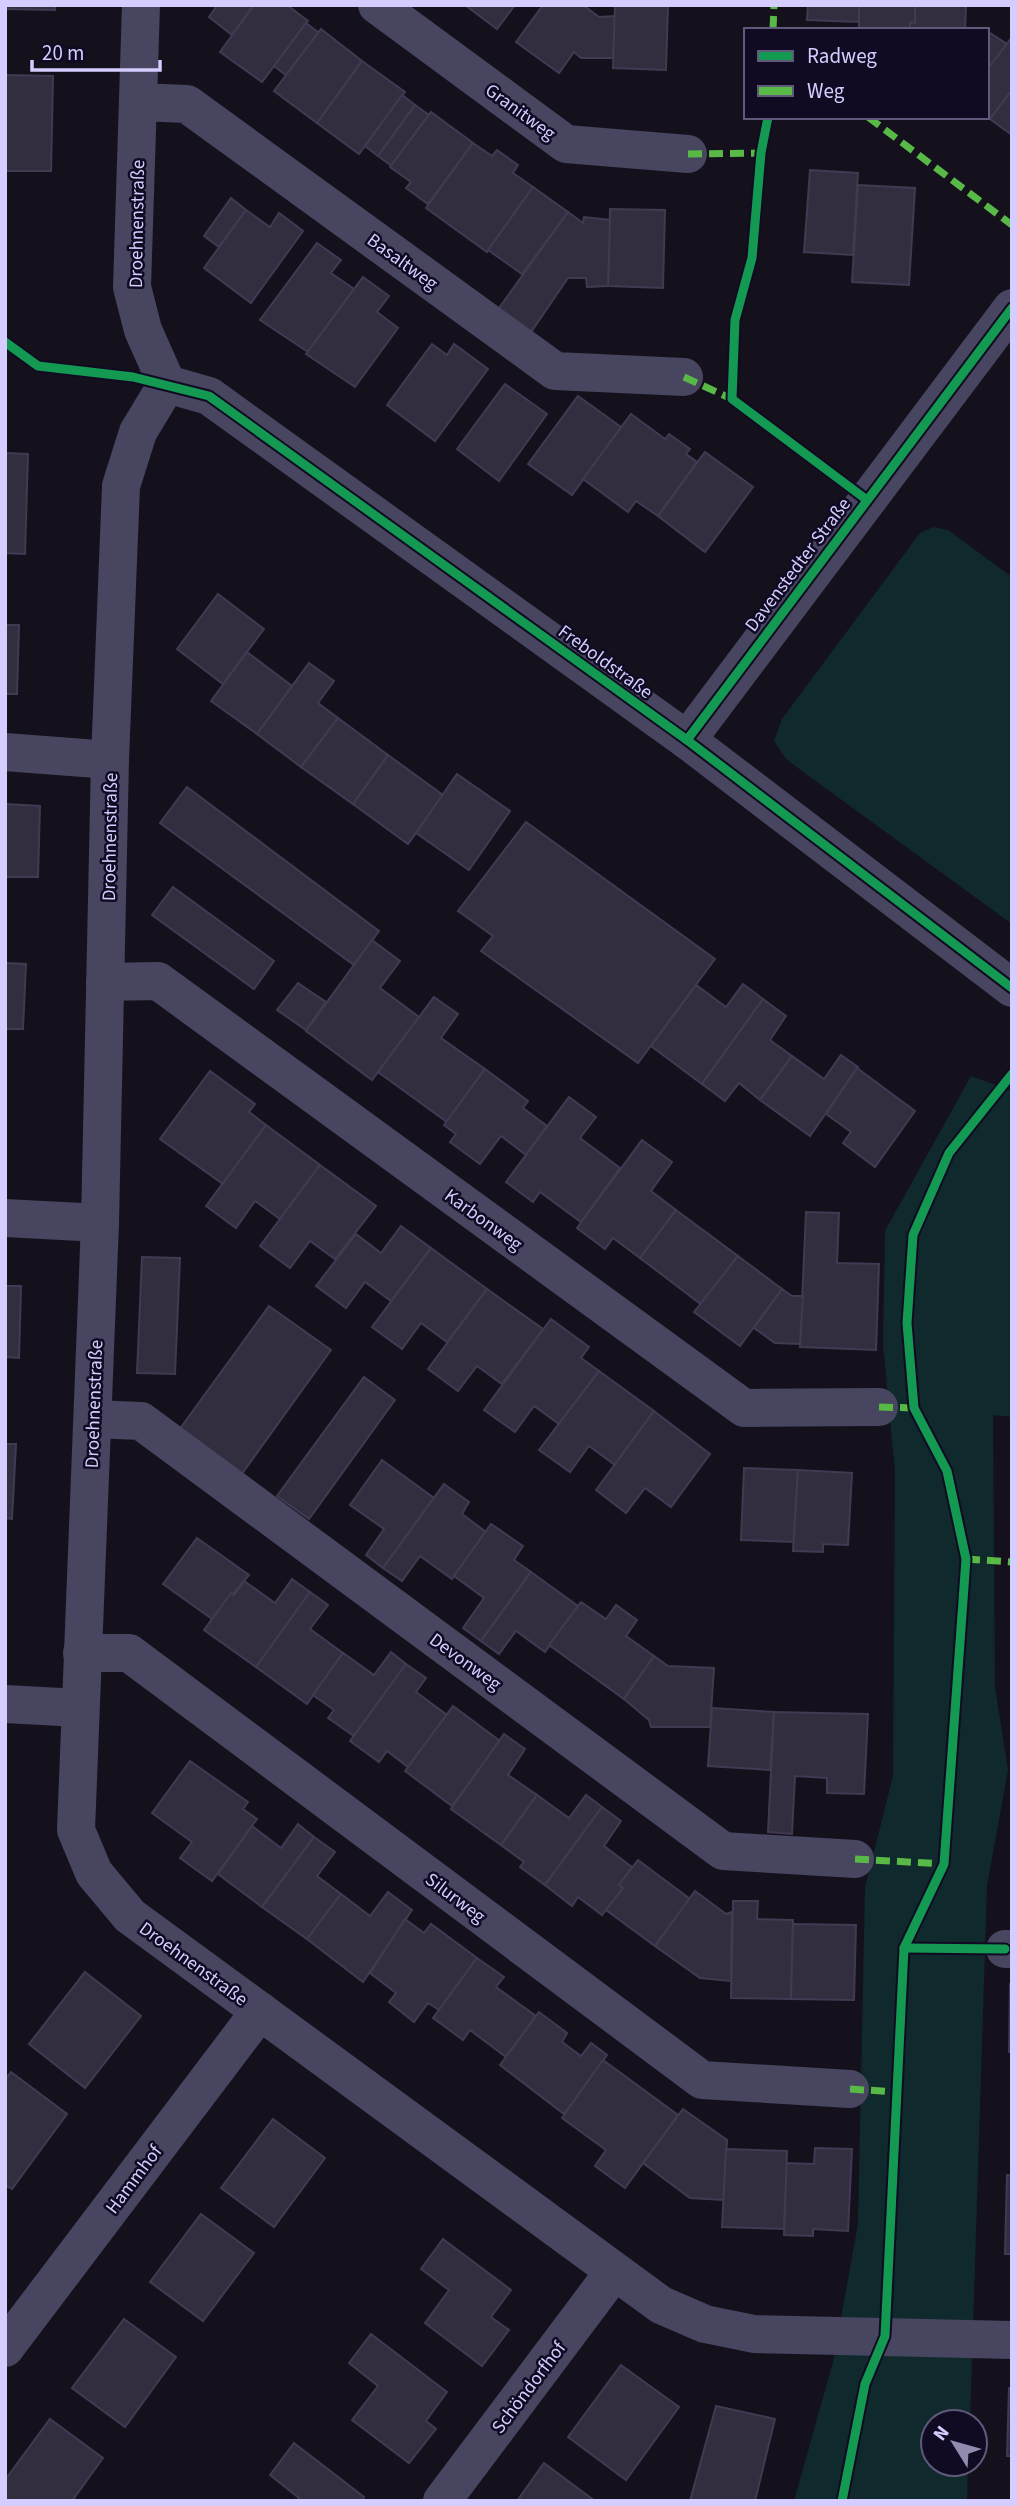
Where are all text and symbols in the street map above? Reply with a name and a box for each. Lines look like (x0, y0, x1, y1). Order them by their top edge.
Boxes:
scale bar (32, 28, 159, 72)
legend (744, 28, 989, 119)
text: 20 m (42, 38, 84, 68)
text: Radweg (807, 41, 877, 71)
text: Weg (807, 76, 845, 106)
street label: Granitweg (479, 77, 561, 147)
street label: Droehnenstraße (123, 160, 152, 288)
street label: Basaltweg (361, 227, 444, 297)
street label: Davenstedter Straße (739, 492, 858, 638)
street label: Freboldstraße (552, 619, 658, 706)
street label: Droehnenstraße (96, 773, 125, 901)
street label: Karbonweg (438, 1183, 528, 1258)
street label: Droehnenstraße (79, 1339, 110, 1469)
street label: Devonweg (424, 1627, 507, 1698)
street label: Silurweg (419, 1867, 491, 1930)
street label: Droehnenstraße (133, 1916, 253, 2013)
street label: Hammhof (99, 2139, 170, 2220)
street label: Schöndorfhof (486, 2335, 574, 2440)
north arrow (919, 2408, 989, 2478)
text: N (927, 2420, 956, 2447)

